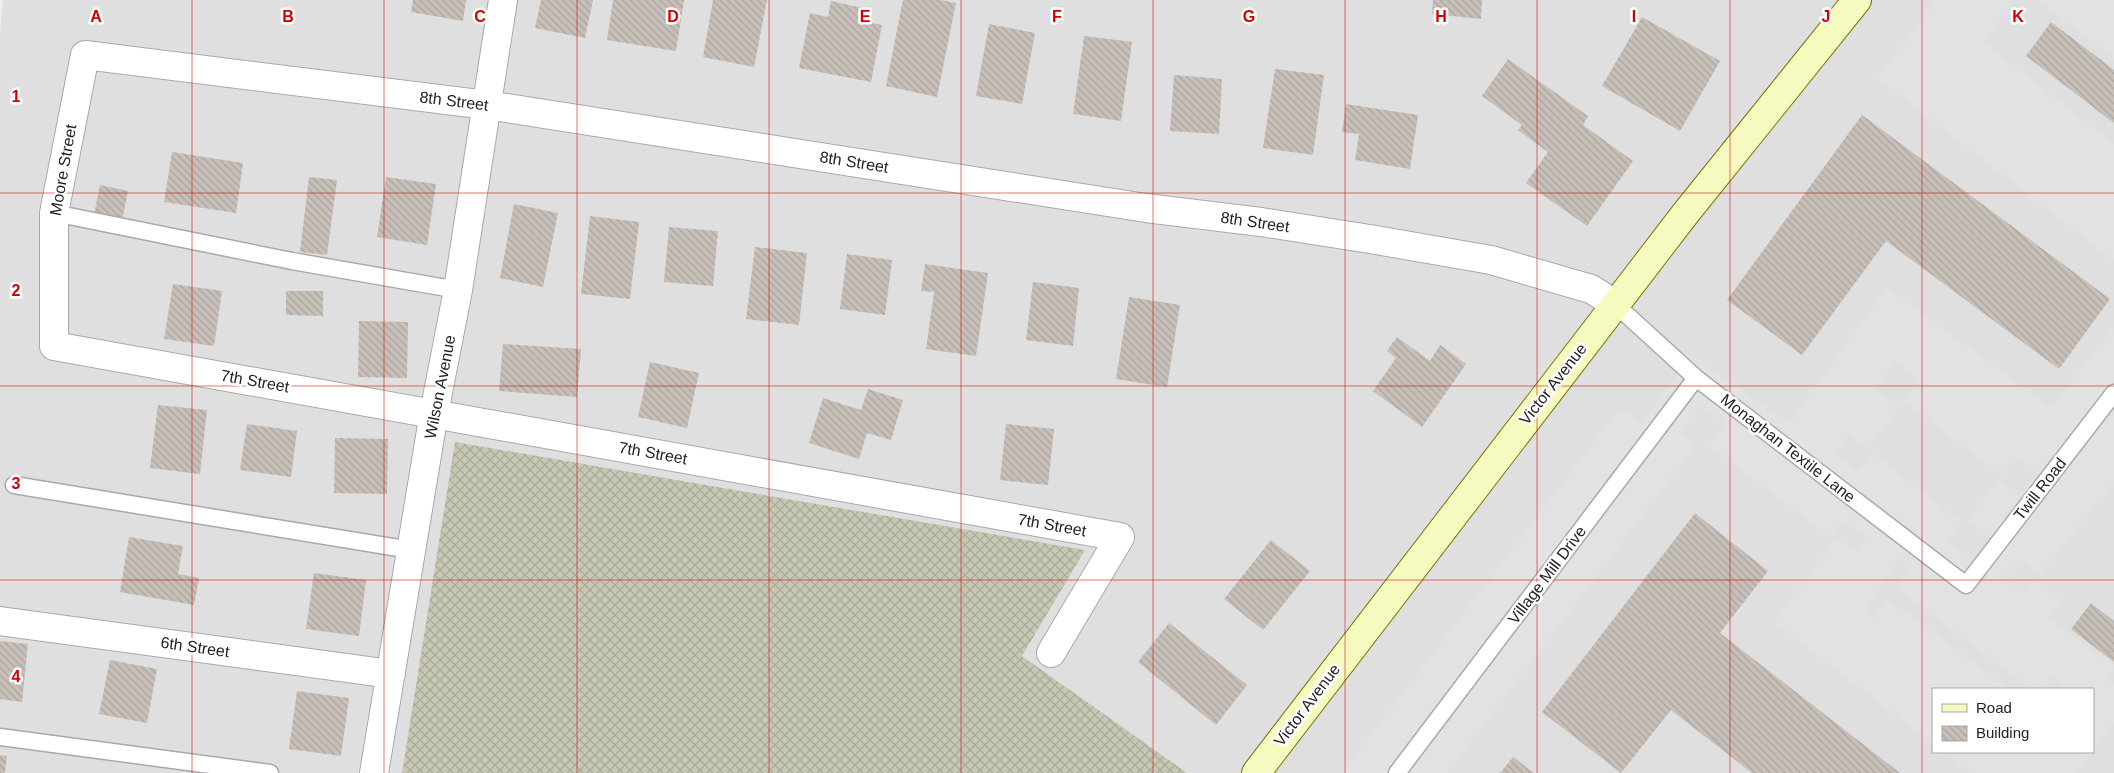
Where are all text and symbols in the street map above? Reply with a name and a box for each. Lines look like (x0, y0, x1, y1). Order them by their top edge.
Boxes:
text: A (90, 8, 102, 25)
text: B (282, 8, 294, 25)
text: C (474, 8, 486, 25)
text: D (667, 8, 679, 25)
text: E (860, 8, 871, 25)
text: F (1052, 8, 1062, 25)
text: G (1243, 8, 1255, 25)
text: H (1435, 8, 1447, 25)
text: I (1632, 8, 1636, 25)
text: J (1822, 8, 1830, 25)
text: K (2012, 8, 2024, 25)
text: 1 (12, 88, 21, 105)
street label: 8th Street (419, 88, 490, 114)
street label: Moore Street (47, 122, 79, 217)
street label: 8th Street (818, 148, 890, 176)
street label: 8th Street (1219, 209, 1291, 235)
text: 2 (12, 282, 21, 299)
street label: Wilson Avenue (422, 333, 458, 440)
street label: Victor Avenue (1516, 340, 1590, 428)
street label: 7th Street (219, 367, 291, 395)
street label: Monaghan Textile Lane (1718, 390, 1858, 506)
street label: 7th Street (617, 439, 689, 467)
street label: Twill Road (2011, 455, 2069, 523)
text: 3 (12, 475, 21, 492)
street label: 7th Street (1016, 511, 1088, 539)
street label: Village Mill Drive (1505, 523, 1589, 627)
street label: 6th Street (159, 634, 231, 660)
street label: Victor Avenue (1271, 661, 1343, 749)
text: 4 (12, 668, 21, 685)
legend (1932, 688, 2094, 753)
text: Road (1976, 699, 2012, 716)
text: Building (1976, 724, 2029, 741)

